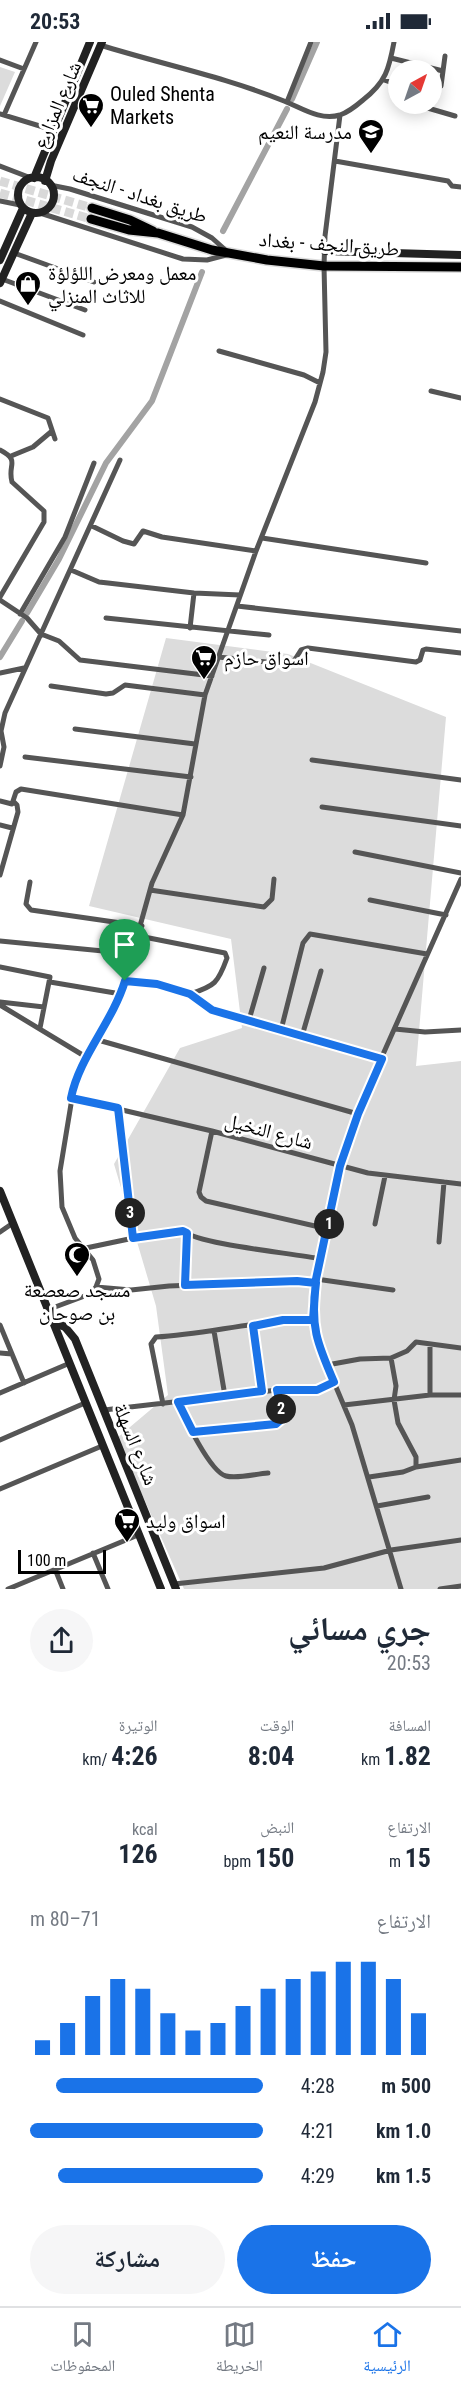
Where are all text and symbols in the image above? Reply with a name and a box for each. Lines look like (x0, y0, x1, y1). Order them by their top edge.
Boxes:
text: 20:53 (30, 9, 81, 34)
street label: شارع المزارع (28, 58, 87, 153)
north arrow (388, 60, 442, 114)
map controls (388, 60, 442, 114)
place label: Ouled Shenta Markets (110, 82, 215, 129)
supermarket icon: Ouled Shenta Markets (76, 91, 106, 129)
school or university icon: مدرسة النعيم (356, 117, 386, 155)
place label: مدرسة النعيم (258, 120, 352, 146)
street label: طريق بغداد - النجف (69, 162, 211, 228)
street label: طريق النجف - بغداد (258, 227, 400, 261)
place label: معمل ومعرض اللؤلؤة للاثاث المنزلي (48, 261, 196, 312)
shop icon: معمل ومعرض اللؤلؤة للاثاث المنزلي (13, 269, 43, 307)
supermarket icon: اسواق حازم (189, 643, 219, 681)
place label: اسواق حازم (224, 646, 309, 672)
pin (99, 919, 150, 981)
icon: arrive (108, 928, 141, 961)
street label: شارع النخيل (222, 1108, 315, 1155)
pin: 3 (115, 1198, 145, 1228)
text: 3 (126, 1203, 134, 1222)
pin: 1 (314, 1209, 344, 1239)
text: 1 (325, 1214, 333, 1233)
mosque icon: مسجد صعصعة بن صوحان (62, 1240, 92, 1278)
place label: مسجد صعصعة بن صوحان (24, 1278, 130, 1325)
pin: 2 (266, 1394, 296, 1424)
street label: شارع السهلة (108, 1399, 163, 1489)
text: 2 (277, 1399, 285, 1418)
supermarket icon: اسواق وليد (112, 1506, 142, 1544)
place label: اسواق وليد (146, 1509, 226, 1533)
scale bar (18, 1547, 106, 1574)
text: 100 m (27, 1551, 66, 1570)
button: share (30, 1609, 93, 1672)
text: جري مسائي (288, 1609, 431, 1648)
text: 20:53 (387, 1651, 431, 1675)
text: الوتيرة (119, 1716, 158, 1735)
text: الوقت (260, 1716, 294, 1735)
text: المسافة (389, 1716, 431, 1735)
text: 4:26 (111, 1741, 158, 1771)
text: 8:04 (248, 1741, 294, 1771)
text: 1.82 (384, 1741, 431, 1771)
text: /km (82, 1750, 111, 1769)
text: km (361, 1750, 384, 1769)
text: النبض (260, 1818, 294, 1837)
text: الارتفاع (387, 1818, 431, 1837)
text: kcal (132, 1820, 158, 1839)
text: 126 (118, 1839, 158, 1869)
text: 150 (255, 1843, 294, 1873)
text: 15 (405, 1843, 431, 1873)
text: bpm (223, 1852, 255, 1871)
text: m (389, 1852, 405, 1871)
text: 71–80 m (30, 1907, 101, 1931)
text: الارتفاع (376, 1909, 431, 1933)
text: 4:28 (301, 2074, 335, 2098)
text: 500 m (381, 2074, 431, 2098)
text: 4:21 (301, 2119, 335, 2143)
text: 1.0 km (376, 2119, 431, 2143)
text: 4:29 (301, 2164, 335, 2188)
text: 1.5 km (376, 2164, 431, 2188)
button: مشاركة (30, 2225, 225, 2294)
button: حفظ (237, 2225, 431, 2294)
tab: المحفوظات (50, 2318, 115, 2381)
tab: الخريطة (216, 2318, 263, 2381)
tab: الرئيسية (363, 2318, 411, 2381)

